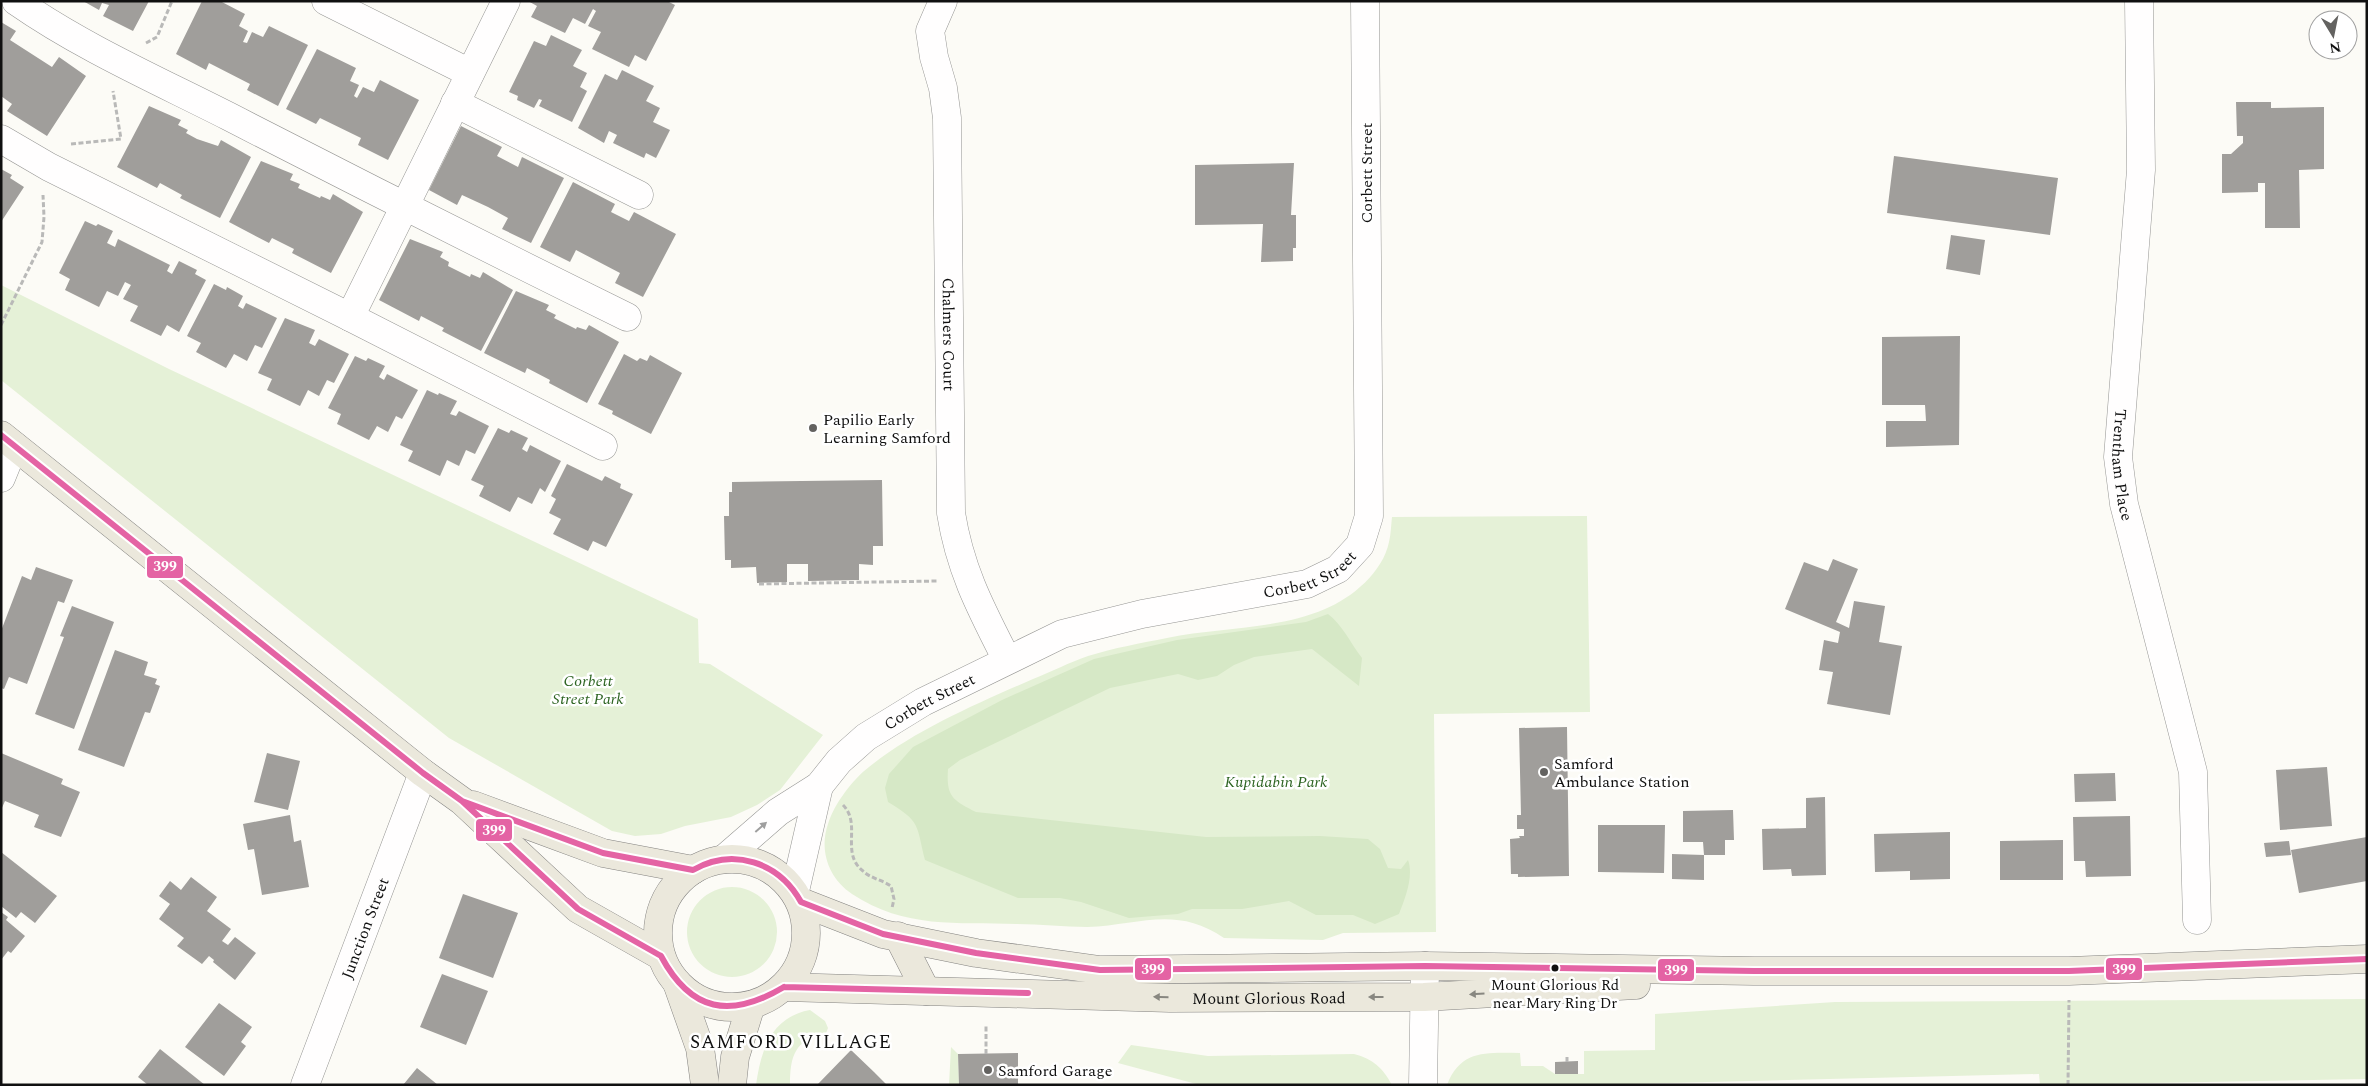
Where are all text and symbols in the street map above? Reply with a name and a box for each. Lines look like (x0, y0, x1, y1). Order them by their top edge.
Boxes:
north arrow (2308, 10, 2358, 60)
text: N (2328, 36, 2343, 59)
street label: Corbett Street (1355, 122, 1379, 223)
street label: Chalmers Court (936, 278, 961, 392)
place label: Papilio Early Learning Samford (823, 408, 951, 450)
street label: Trentham Place (2105, 408, 2139, 524)
marker: Papilio Early Learning Samford (807, 422, 819, 434)
street label: Corbett Street (1261, 545, 1363, 605)
line badge: 399 (146, 555, 184, 579)
text: 399 (153, 556, 177, 577)
street label: Corbett Street (879, 667, 980, 736)
park label: Corbett Street Park (552, 669, 624, 711)
place label: Samford Ambulance Station (1554, 752, 1690, 794)
marker: Samford Ambulance Station (1538, 766, 1550, 778)
park label: Kupidabin Park (1224, 770, 1328, 794)
line badge: 399 (475, 818, 513, 842)
text: 399 (482, 820, 506, 841)
one-way arrow (754, 821, 766, 833)
street label: Junction Street (335, 874, 396, 982)
line badge: 399 (1134, 957, 1172, 981)
line badge: 399 (2105, 957, 2143, 981)
line badge: 399 (1657, 958, 1695, 982)
text: 399 (1141, 959, 1165, 980)
text: 399 (2112, 959, 2136, 980)
text: 399 (1664, 960, 1688, 981)
marker: Mount Glorious Rd near Mary Ring Dr (1550, 963, 1560, 973)
place label: Mount Glorious Rd near Mary Ring Dr (1491, 974, 1619, 1015)
street label: Mount Glorious Road (1192, 986, 1346, 1011)
one-way arrow (1469, 991, 1485, 999)
one-way arrow (1152, 993, 1168, 1001)
one-way arrow (1367, 993, 1383, 1001)
district label: SAMFORD VILLAGE (690, 1028, 892, 1057)
place label: Samford Garage (998, 1059, 1112, 1083)
marker: Samford Garage (982, 1064, 994, 1076)

